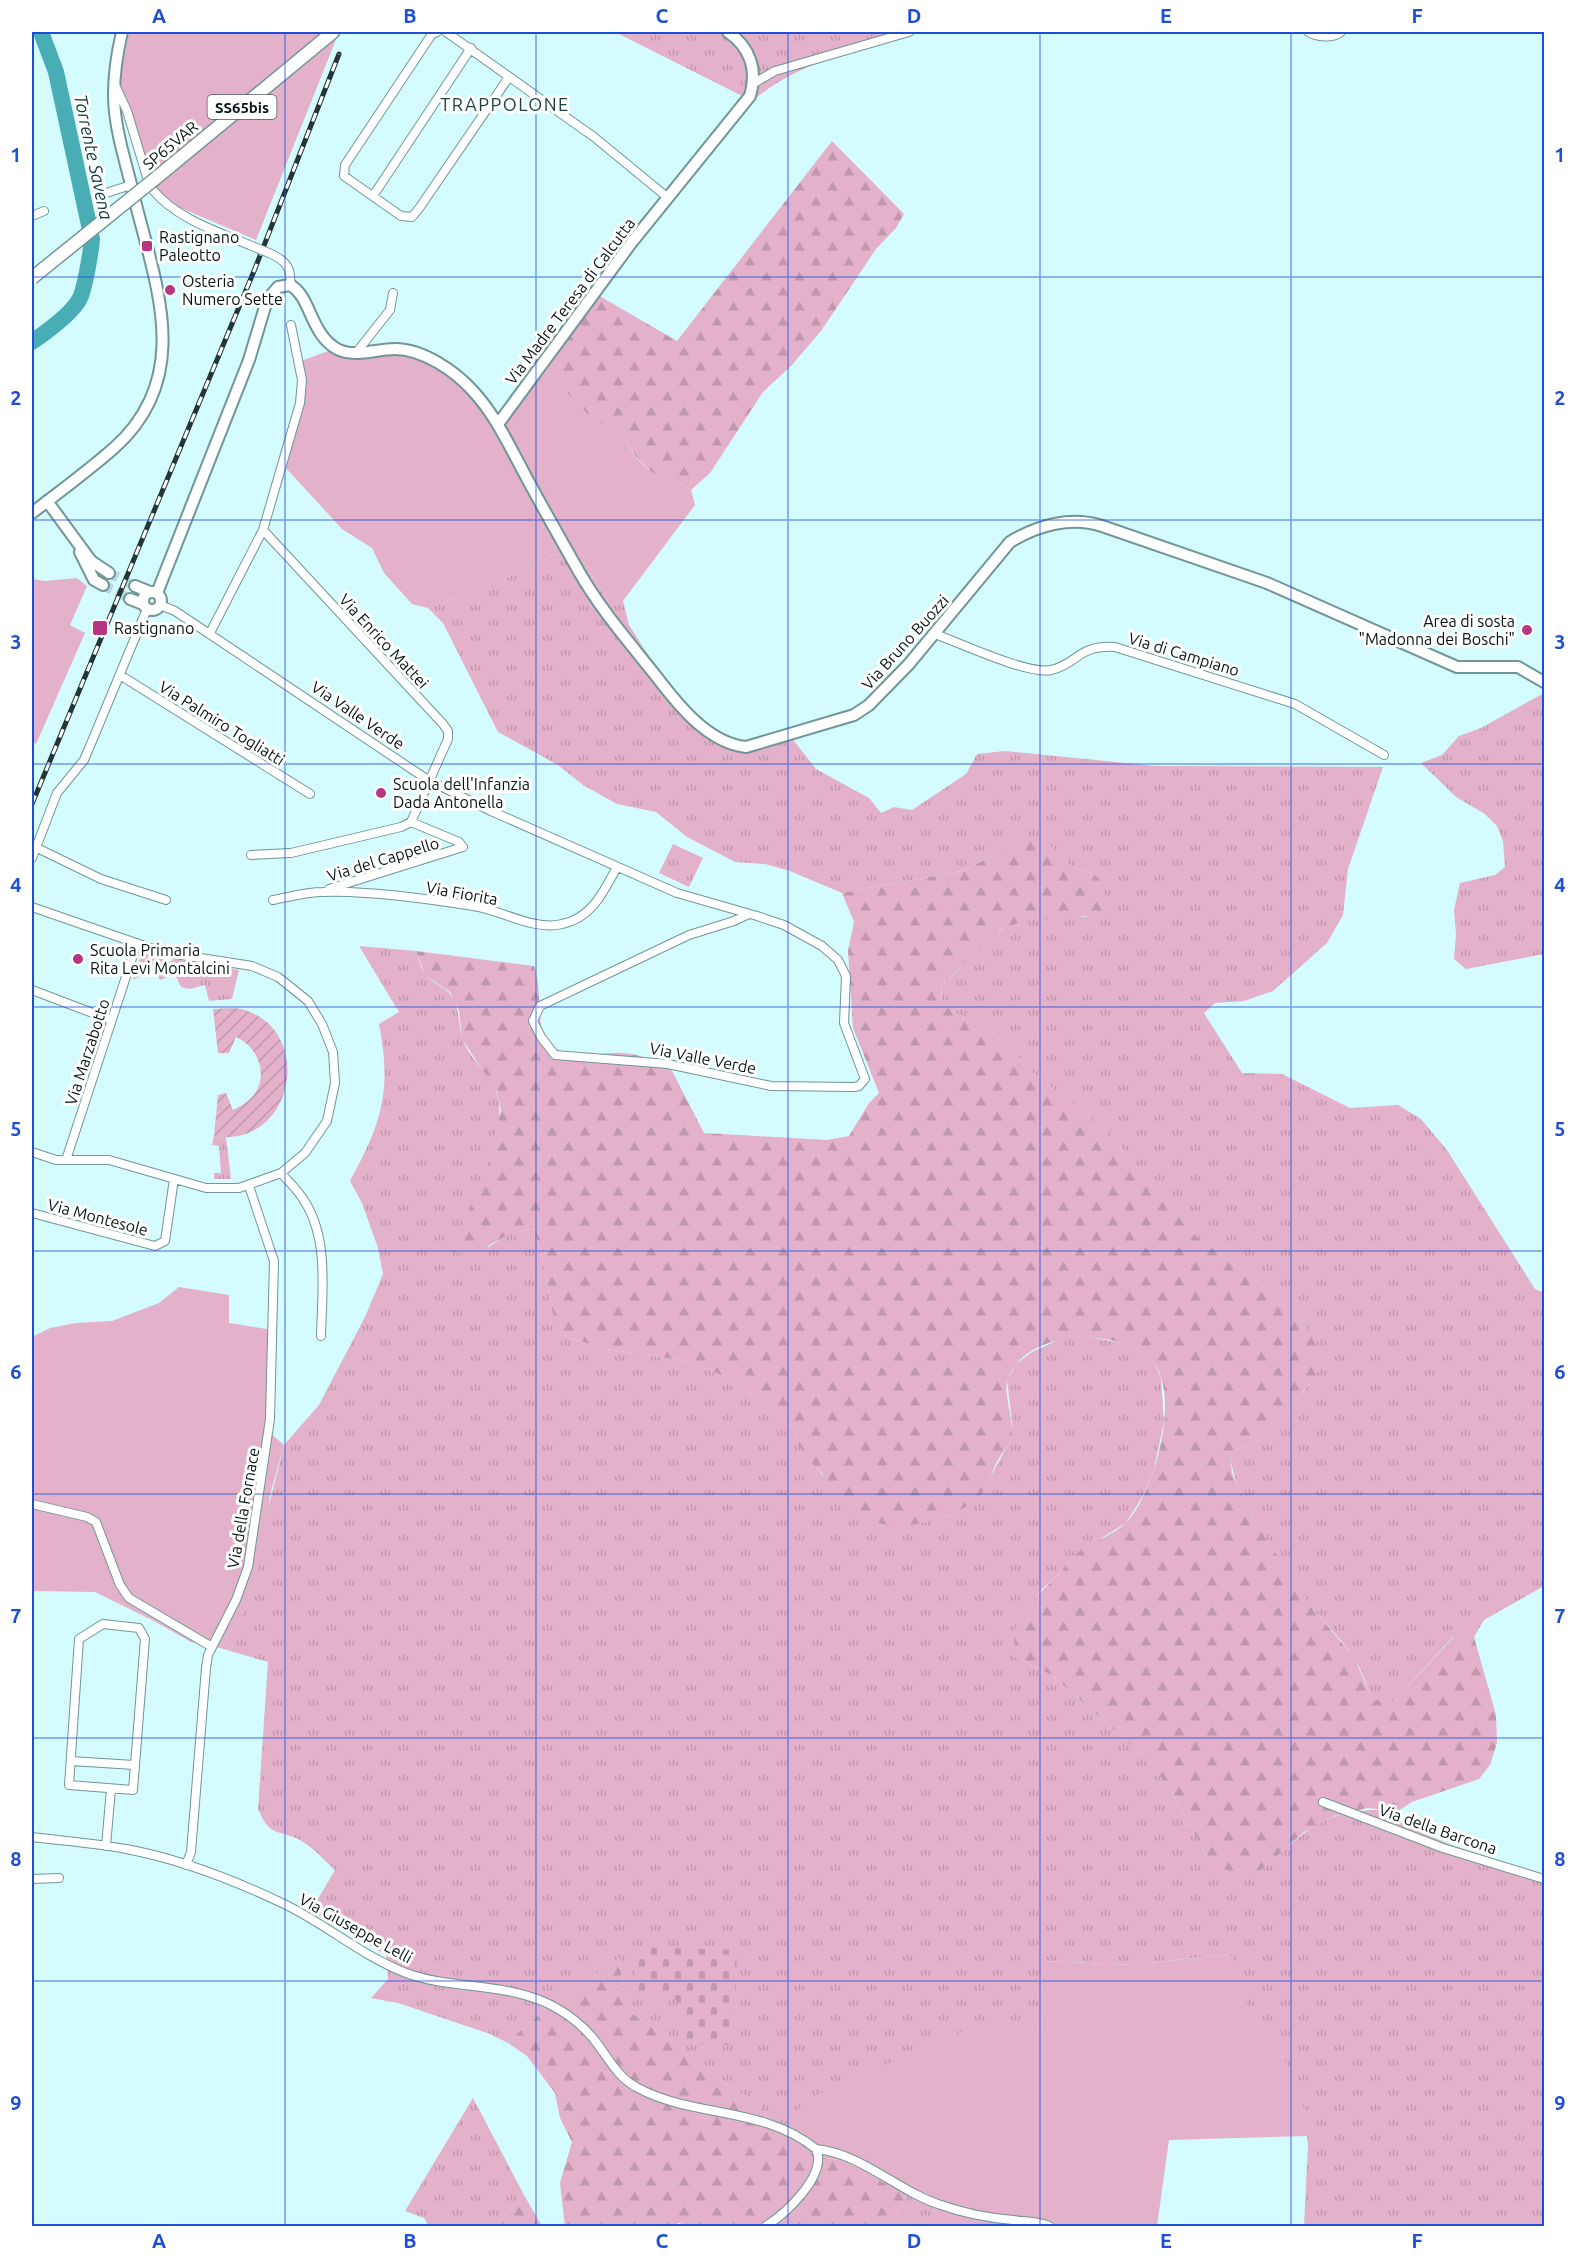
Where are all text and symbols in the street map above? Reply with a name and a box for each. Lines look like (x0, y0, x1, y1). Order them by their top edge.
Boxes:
text: A (152, 4, 166, 27)
text: B (403, 4, 417, 27)
text: C (656, 4, 669, 27)
text: D (907, 4, 921, 27)
text: E (1160, 4, 1172, 27)
text: F (1411, 4, 1423, 27)
water label: Torrente Savena (71, 93, 117, 222)
district label: TRAPPOLONE (440, 94, 570, 114)
road number: SS65bis (208, 95, 276, 119)
street label: SP65VAR (139, 117, 201, 173)
text: 1 (10, 143, 22, 166)
text: 1 (1554, 143, 1566, 166)
street label: Via Madre Teresa di Calcutta (502, 214, 638, 388)
place label: Rastignano Paleotto (159, 228, 239, 264)
marker: Rastignano Paleotto (140, 239, 154, 253)
place label: Osteria Numero Sette (182, 272, 283, 308)
marker: Osteria Numero Sette (163, 283, 177, 297)
text: 2 (10, 386, 22, 409)
text: 2 (1554, 386, 1566, 409)
street label: Via Enrico Mattei (336, 590, 432, 692)
street label: Via Bruno Buozzi (858, 591, 952, 693)
place label: Area di sosta "Madonna dei Boschi" (1359, 612, 1515, 648)
marker: Rastignano (91, 619, 109, 637)
place label: Rastignano (114, 619, 194, 637)
marker: Area di sosta "Madonna dei Boschi" (1520, 623, 1534, 637)
street label: Via di Campiano (1126, 629, 1242, 679)
text: 3 (10, 630, 22, 653)
text: 3 (1554, 630, 1566, 653)
street label: Via Palmiro Togliatti (156, 677, 288, 769)
street label: Via Valle Verde (308, 677, 408, 753)
place label: Scuola dell'Infanzia Dada Antonella (393, 775, 530, 811)
marker: Scuola dell'Infanzia Dada Antonella (374, 786, 388, 800)
street label: Via del Cappello (325, 833, 441, 885)
text: 4 (10, 873, 22, 896)
text: 4 (1554, 873, 1566, 896)
street label: Via Fiorita (425, 878, 499, 908)
place label: Scuola Primaria Rita Levi Montalcini (90, 941, 230, 977)
marker: Scuola Primaria Rita Levi Montalcini (71, 952, 85, 966)
street label: Via Marzabotto (61, 997, 113, 1107)
street label: Via Valle Verde (648, 1039, 758, 1077)
text: 5 (10, 1117, 22, 1140)
text: 5 (1554, 1117, 1566, 1140)
street label: Via Montesole (46, 1195, 150, 1239)
text: 6 (10, 1360, 22, 1383)
text: 6 (1554, 1360, 1566, 1383)
street label: Via della Fornace (224, 1446, 262, 1570)
text: 7 (10, 1604, 22, 1627)
text: 7 (1554, 1604, 1566, 1627)
street label: Via della Barcona (1377, 1800, 1499, 1858)
text: 8 (10, 1847, 22, 1870)
text: 8 (1554, 1847, 1566, 1870)
street label: Via Giuseppe Lelli (296, 1890, 416, 1966)
text: 9 (10, 2091, 22, 2114)
text: 9 (1554, 2091, 1566, 2114)
text: A (152, 2229, 166, 2252)
text: B (403, 2229, 417, 2252)
text: C (656, 2229, 669, 2252)
text: D (907, 2229, 921, 2252)
text: E (1160, 2229, 1172, 2252)
text: F (1411, 2229, 1423, 2252)

